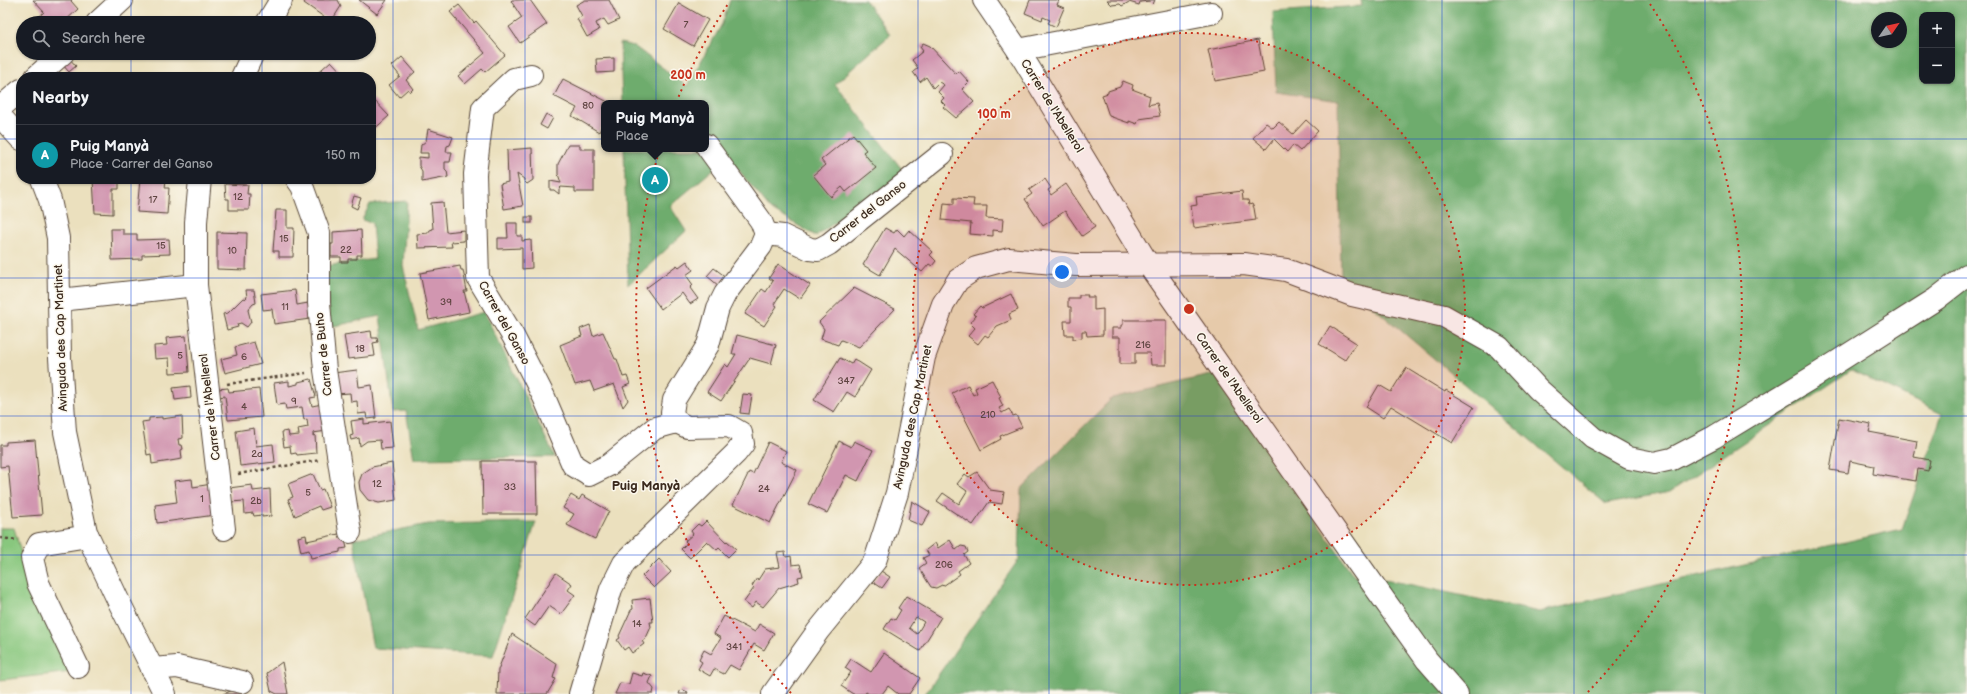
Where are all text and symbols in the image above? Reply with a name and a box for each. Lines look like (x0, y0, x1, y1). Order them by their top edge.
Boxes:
north arrow (1871, 12, 1907, 48)
map controls (1919, 12, 1955, 84)
button: + (1919, 12, 1955, 48)
search box (16, 16, 376, 60)
house number: 7 (684, 19, 689, 31)
icon: search (30, 27, 52, 49)
text: Search here (62, 29, 145, 48)
button: − (1919, 48, 1955, 84)
street label: Carrer de l'Abellerol (1017, 56, 1087, 156)
text: 200 m (670, 68, 706, 83)
text: Nearby (32, 88, 89, 108)
house number: 80 (582, 100, 594, 112)
popup (601, 100, 709, 152)
text: 100 m (977, 107, 1011, 122)
text: Puig Manyà (615, 109, 695, 128)
text: Place (615, 128, 648, 144)
text: Puig Manyà (70, 137, 149, 156)
text: A (41, 147, 49, 163)
text: 150 m (326, 147, 360, 163)
text: Place · Carrer del Ganso (70, 156, 213, 172)
pin: A (642, 165, 668, 195)
street label: Carrer del Ganso (826, 177, 910, 247)
house number: 12 (233, 191, 243, 203)
house number: 17 (149, 194, 157, 206)
house number: 15 (279, 233, 289, 245)
house number: 15 (156, 240, 166, 252)
house number: 22 (340, 244, 352, 256)
house number: 10 (227, 245, 237, 257)
your location (1052, 262, 1072, 282)
street label: Avinguda des Cap Martinet (51, 264, 71, 412)
street label: Carrer del Ganso (475, 278, 533, 368)
house number: 39 (440, 296, 452, 308)
house number: 11 (281, 301, 289, 313)
centre of rings (1182, 302, 1196, 316)
street label: Carrer de Buho (312, 311, 336, 397)
street label: Carrer de l'Abellerol (1192, 330, 1266, 426)
house number: 216 (1135, 339, 1151, 351)
house number: 18 (355, 343, 365, 355)
street label: Avinguda des Cap Martinet (890, 343, 936, 491)
house number: 5 (177, 350, 183, 362)
house number: 6 (241, 351, 247, 363)
street label: Carrer de l'Abellerol (196, 353, 224, 461)
house number: 347 (837, 375, 855, 387)
house number: 9 (291, 395, 297, 407)
house number: 4 (241, 401, 247, 413)
house number: 210 (980, 409, 996, 421)
house number: 2a (251, 448, 263, 460)
house number: 12 (372, 478, 382, 490)
district label: Puig Manyà (612, 478, 680, 494)
house number: 33 (504, 481, 516, 493)
house number: 24 (758, 483, 770, 495)
house number: 5 (305, 487, 311, 499)
house number: 1 (200, 493, 204, 505)
house number: 2b (250, 495, 262, 507)
house number: 206 (935, 559, 953, 571)
house number: 14 (632, 618, 642, 630)
house number: 341 (726, 641, 742, 653)

